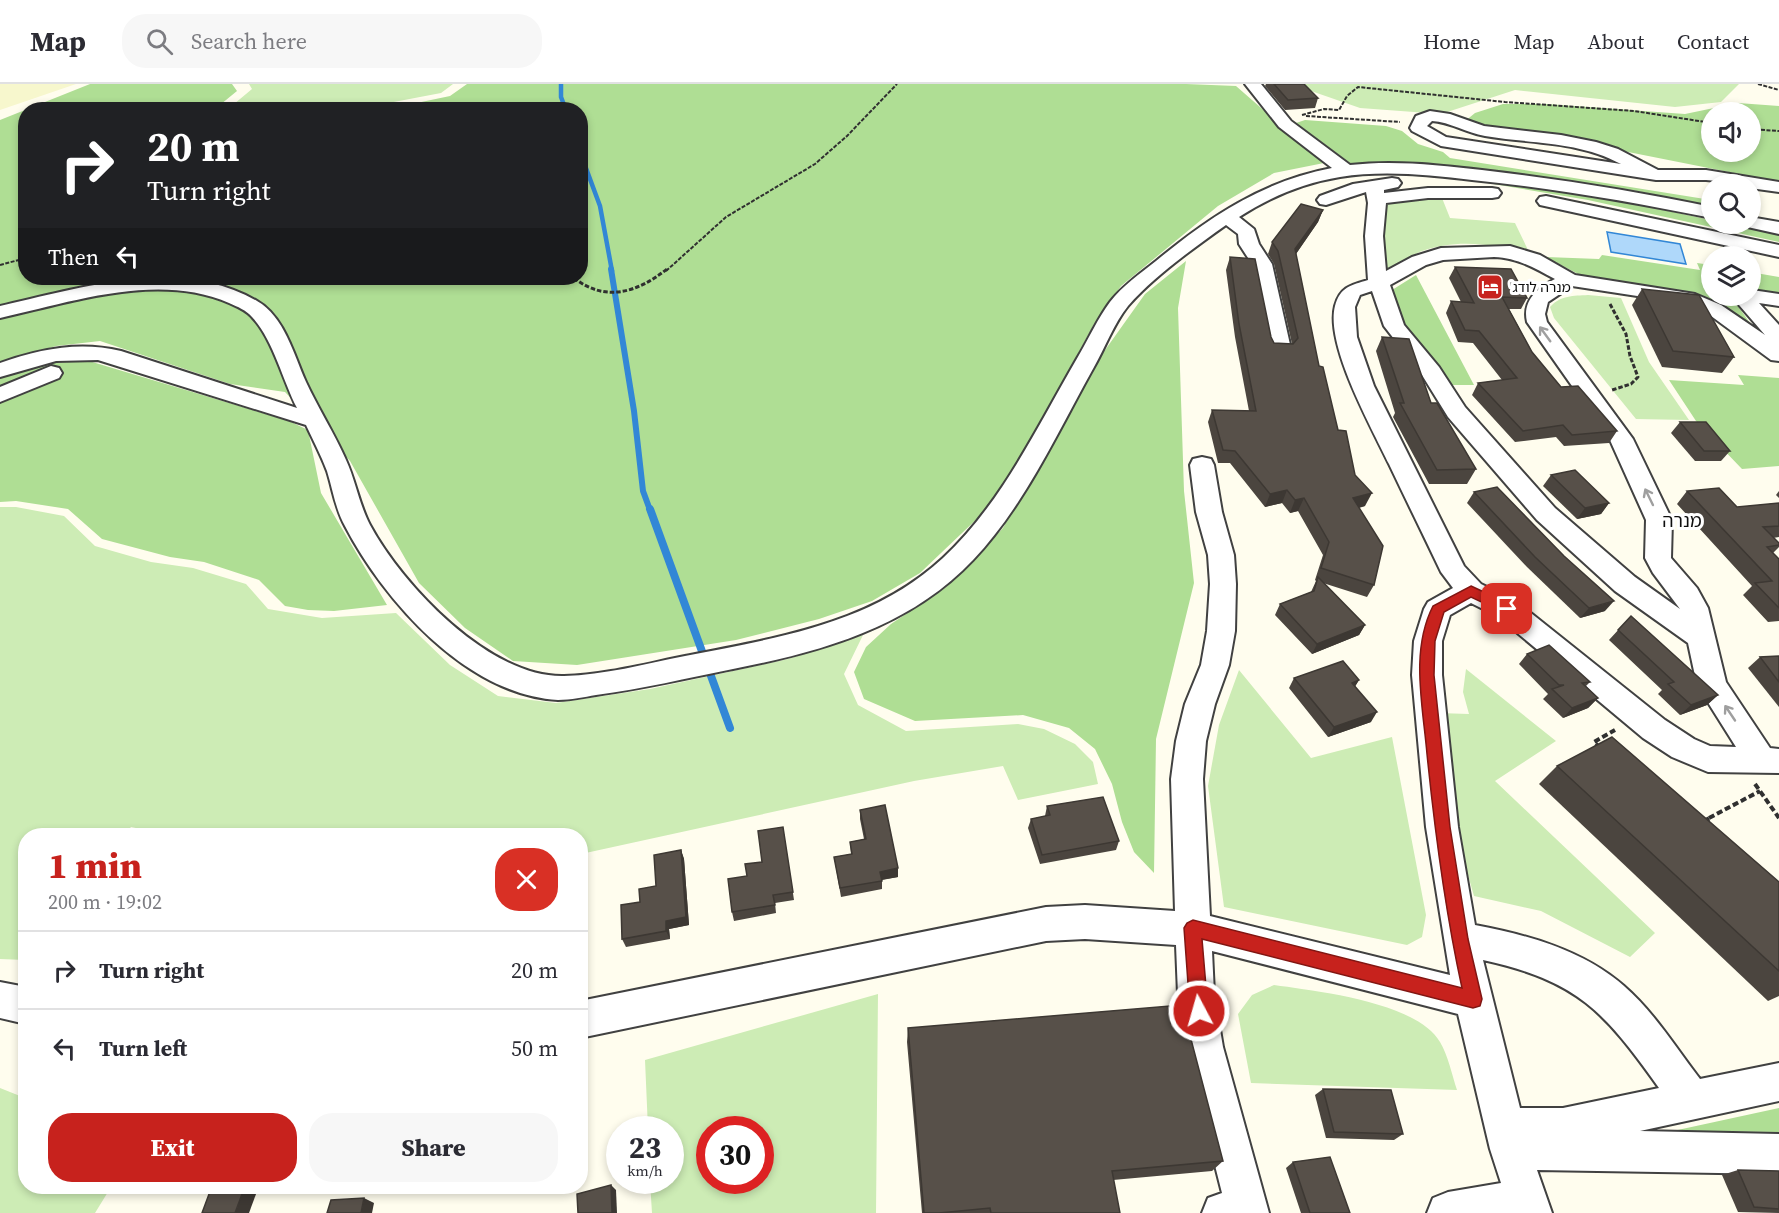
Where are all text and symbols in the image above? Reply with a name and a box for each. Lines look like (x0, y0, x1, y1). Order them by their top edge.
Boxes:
search box (122, 14, 542, 68)
text: Map (30, 22, 86, 60)
icon: search (143, 25, 176, 58)
text: Search here (191, 26, 307, 56)
text: Home (1423, 27, 1481, 56)
text: Map (1514, 27, 1555, 56)
text: About (1588, 27, 1644, 56)
text: Contact (1677, 27, 1749, 56)
map controls (1701, 102, 1761, 306)
button: sound (1701, 102, 1761, 162)
text: 20 m (147, 117, 240, 175)
icon: right (48, 126, 126, 204)
text: Turn right (147, 172, 271, 209)
button: search (1701, 174, 1761, 234)
icon: left (111, 240, 144, 273)
text: Then (48, 242, 99, 272)
button: layers (1701, 246, 1761, 306)
hotel icon: 'מנרה לודג (1475, 272, 1505, 302)
place label: 'מנרה לודג (1510, 277, 1571, 297)
one-way arrow (1539, 326, 1551, 342)
one-way arrow (1643, 489, 1655, 507)
district label: מנרה (1662, 508, 1702, 533)
pin (1481, 583, 1532, 634)
icon: arrive (1490, 592, 1523, 625)
one-way arrow (1724, 705, 1736, 721)
text: 1 min (48, 841, 142, 890)
button: close (495, 848, 558, 911)
text: 200 m · 19:02 (48, 888, 162, 916)
icon: right (48, 954, 81, 987)
text: Turn right (99, 955, 204, 985)
text: 20 m (511, 955, 558, 985)
position arrow (1167, 979, 1231, 1043)
icon: left (48, 1032, 81, 1065)
text: Turn left (99, 1033, 187, 1063)
text: 50 m (511, 1033, 558, 1063)
button: Exit (48, 1113, 297, 1182)
button: Share (309, 1113, 558, 1182)
speed limit sign: 30 (696, 1116, 774, 1194)
text: 23 (629, 1127, 661, 1168)
text: km/h (627, 1160, 663, 1181)

